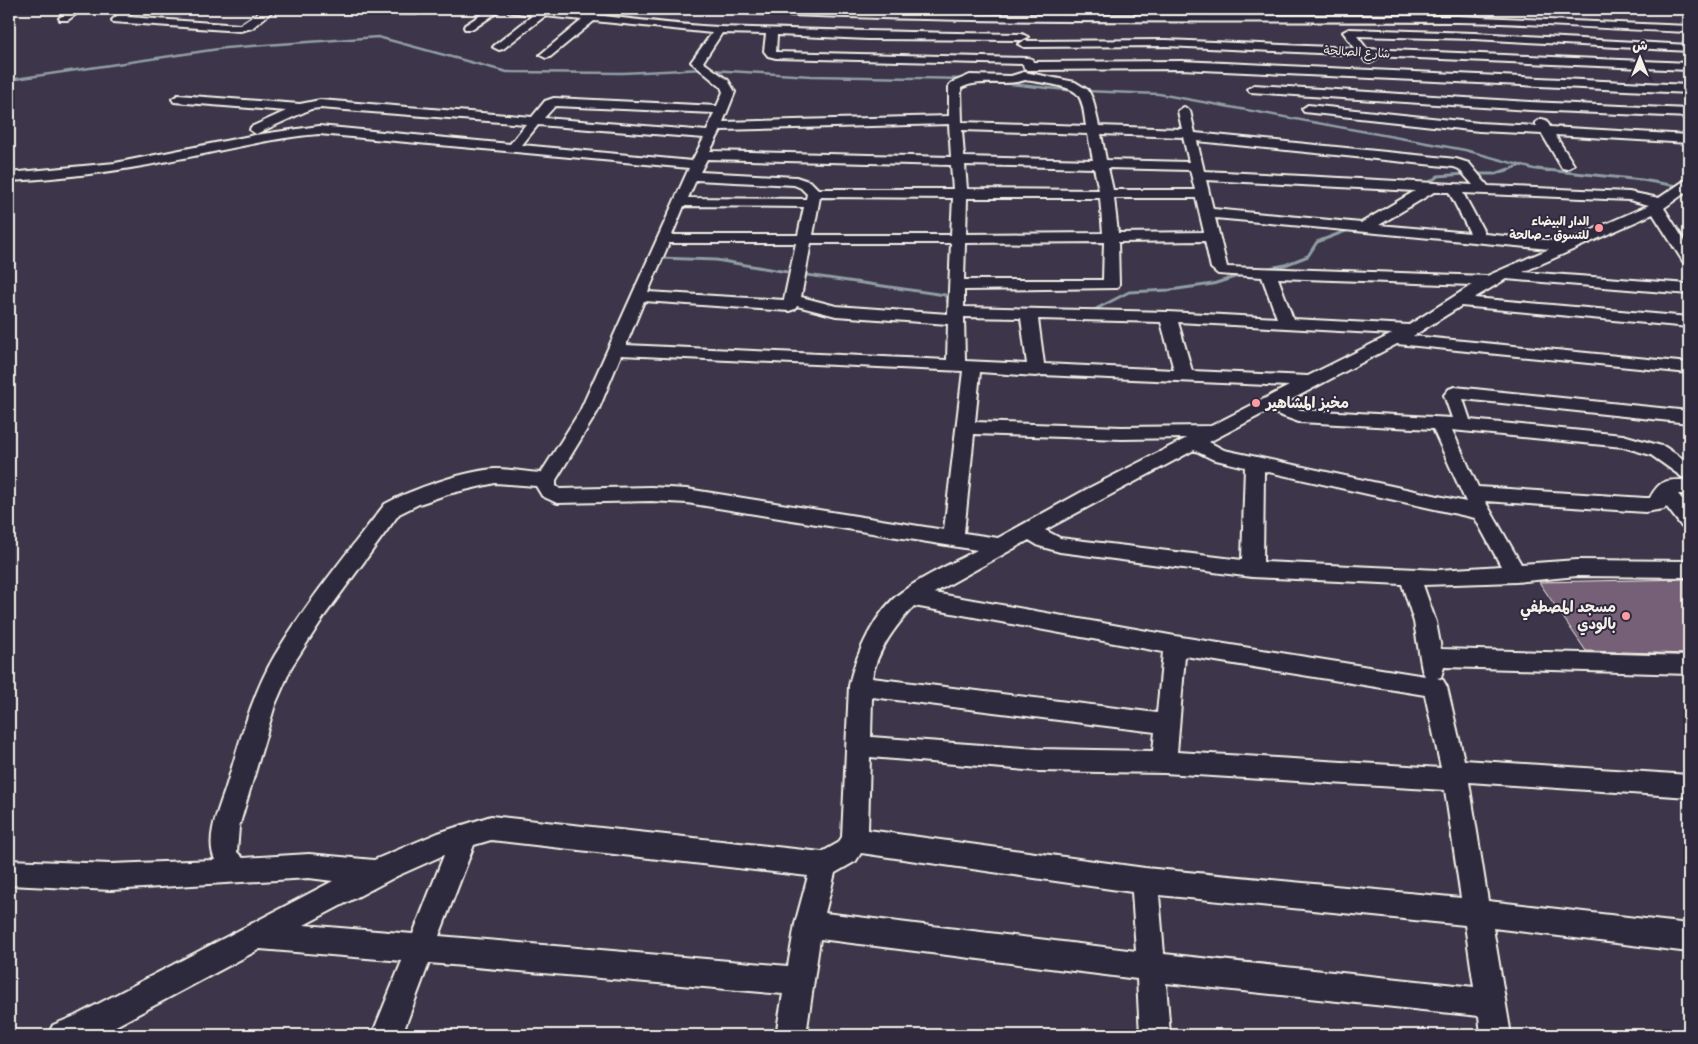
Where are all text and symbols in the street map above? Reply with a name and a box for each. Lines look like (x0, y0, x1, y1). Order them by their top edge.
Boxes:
north arrow (1616, 32, 1666, 82)
text: ش (1632, 33, 1648, 58)
street label: شارع الصالحة (1323, 39, 1391, 65)
place label: الدار البيضاء للتسوق - صالحة (1509, 210, 1589, 246)
marker: الدار البيضاء للتسوق - صالحة (1593, 222, 1605, 234)
place label: مخبز المشاهير (1264, 390, 1349, 416)
marker: مخبز المشاهير (1250, 397, 1262, 409)
place label: مسجد المصطفي بالودي (1520, 594, 1616, 637)
marker: مسجد المصطفي بالودي (1620, 610, 1632, 622)

